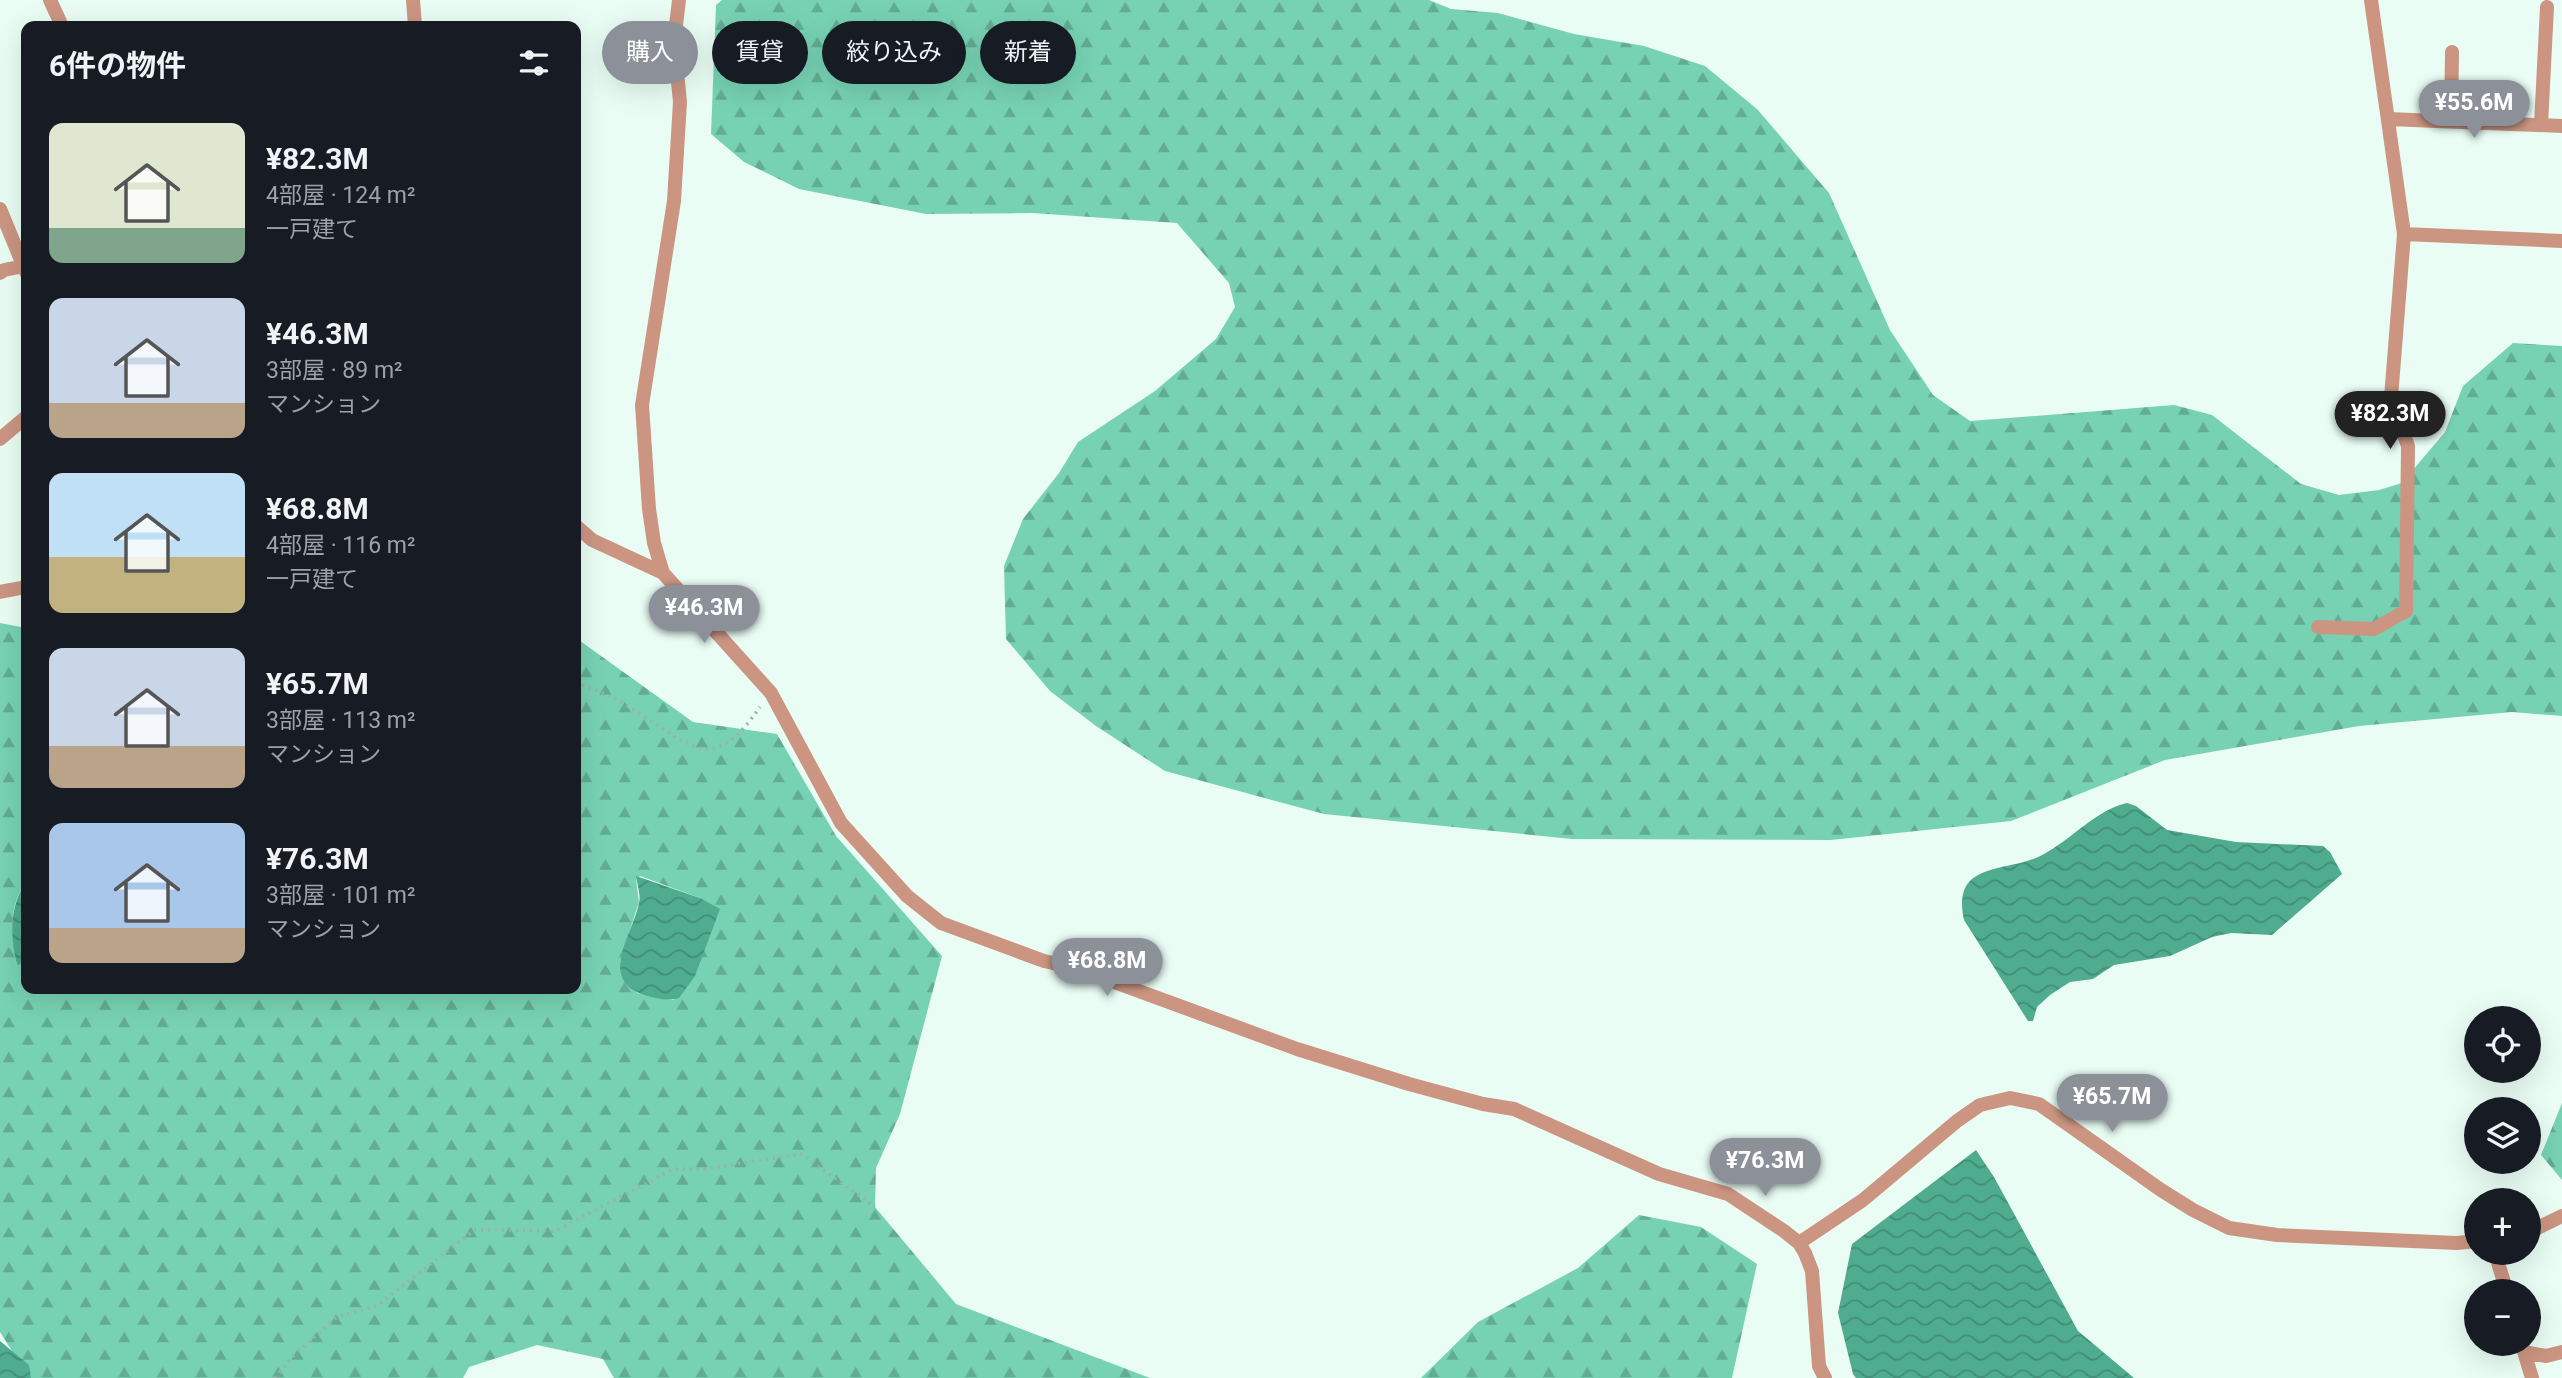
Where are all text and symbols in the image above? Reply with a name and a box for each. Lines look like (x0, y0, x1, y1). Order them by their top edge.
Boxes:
chip: 購入 (602, 21, 698, 84)
chip: 賃貸 (712, 21, 808, 84)
chip: 絞り込み (822, 21, 966, 84)
chip: 新着 (980, 21, 1076, 84)
icon: filters (515, 44, 553, 82)
text: 6件の物件 (49, 48, 186, 83)
pin: ¥55.6M (2417, 80, 2531, 140)
text: ¥55.6M (2435, 89, 2513, 116)
text: ¥82.3M (266, 141, 369, 176)
icon: home (105, 151, 189, 235)
text: 4部屋 · 124 m² (266, 182, 415, 209)
text: 一戸建て (266, 216, 358, 243)
text: ¥46.3M (266, 316, 369, 351)
icon: home (105, 326, 189, 410)
text: 3部屋 · 89 m² (266, 357, 403, 384)
text: マンション (266, 391, 381, 418)
pin: ¥82.3M (2333, 392, 2447, 451)
text: ¥82.3M (2351, 400, 2429, 427)
text: ¥68.8M (266, 491, 369, 526)
icon: home (105, 501, 189, 585)
text: 4部屋 · 116 m² (266, 532, 415, 559)
text: 一戸建て (266, 566, 358, 593)
pin: ¥46.3M (647, 586, 761, 645)
text: ¥46.3M (665, 594, 743, 621)
text: ¥65.7M (266, 666, 369, 701)
icon: home (105, 676, 189, 760)
text: 3部屋 · 113 m² (266, 707, 415, 734)
text: マンション (266, 741, 381, 768)
text: ¥76.3M (266, 841, 369, 876)
icon: home (105, 851, 189, 935)
text: 3部屋 · 101 m² (266, 882, 415, 909)
text: マンション (266, 916, 381, 943)
pin: ¥68.8M (1050, 939, 1164, 998)
text: ¥68.8M (1068, 947, 1146, 974)
map controls (2464, 1006, 2541, 1356)
button: locate (2464, 1006, 2541, 1083)
pin: ¥65.7M (2055, 1074, 2169, 1134)
text: ¥65.7M (2073, 1083, 2151, 1110)
button: layers (2464, 1097, 2541, 1174)
pin: ¥76.3M (1708, 1138, 1822, 1198)
text: ¥76.3M (1726, 1147, 1804, 1174)
button: + (2464, 1188, 2541, 1265)
button: − (2464, 1279, 2541, 1356)

